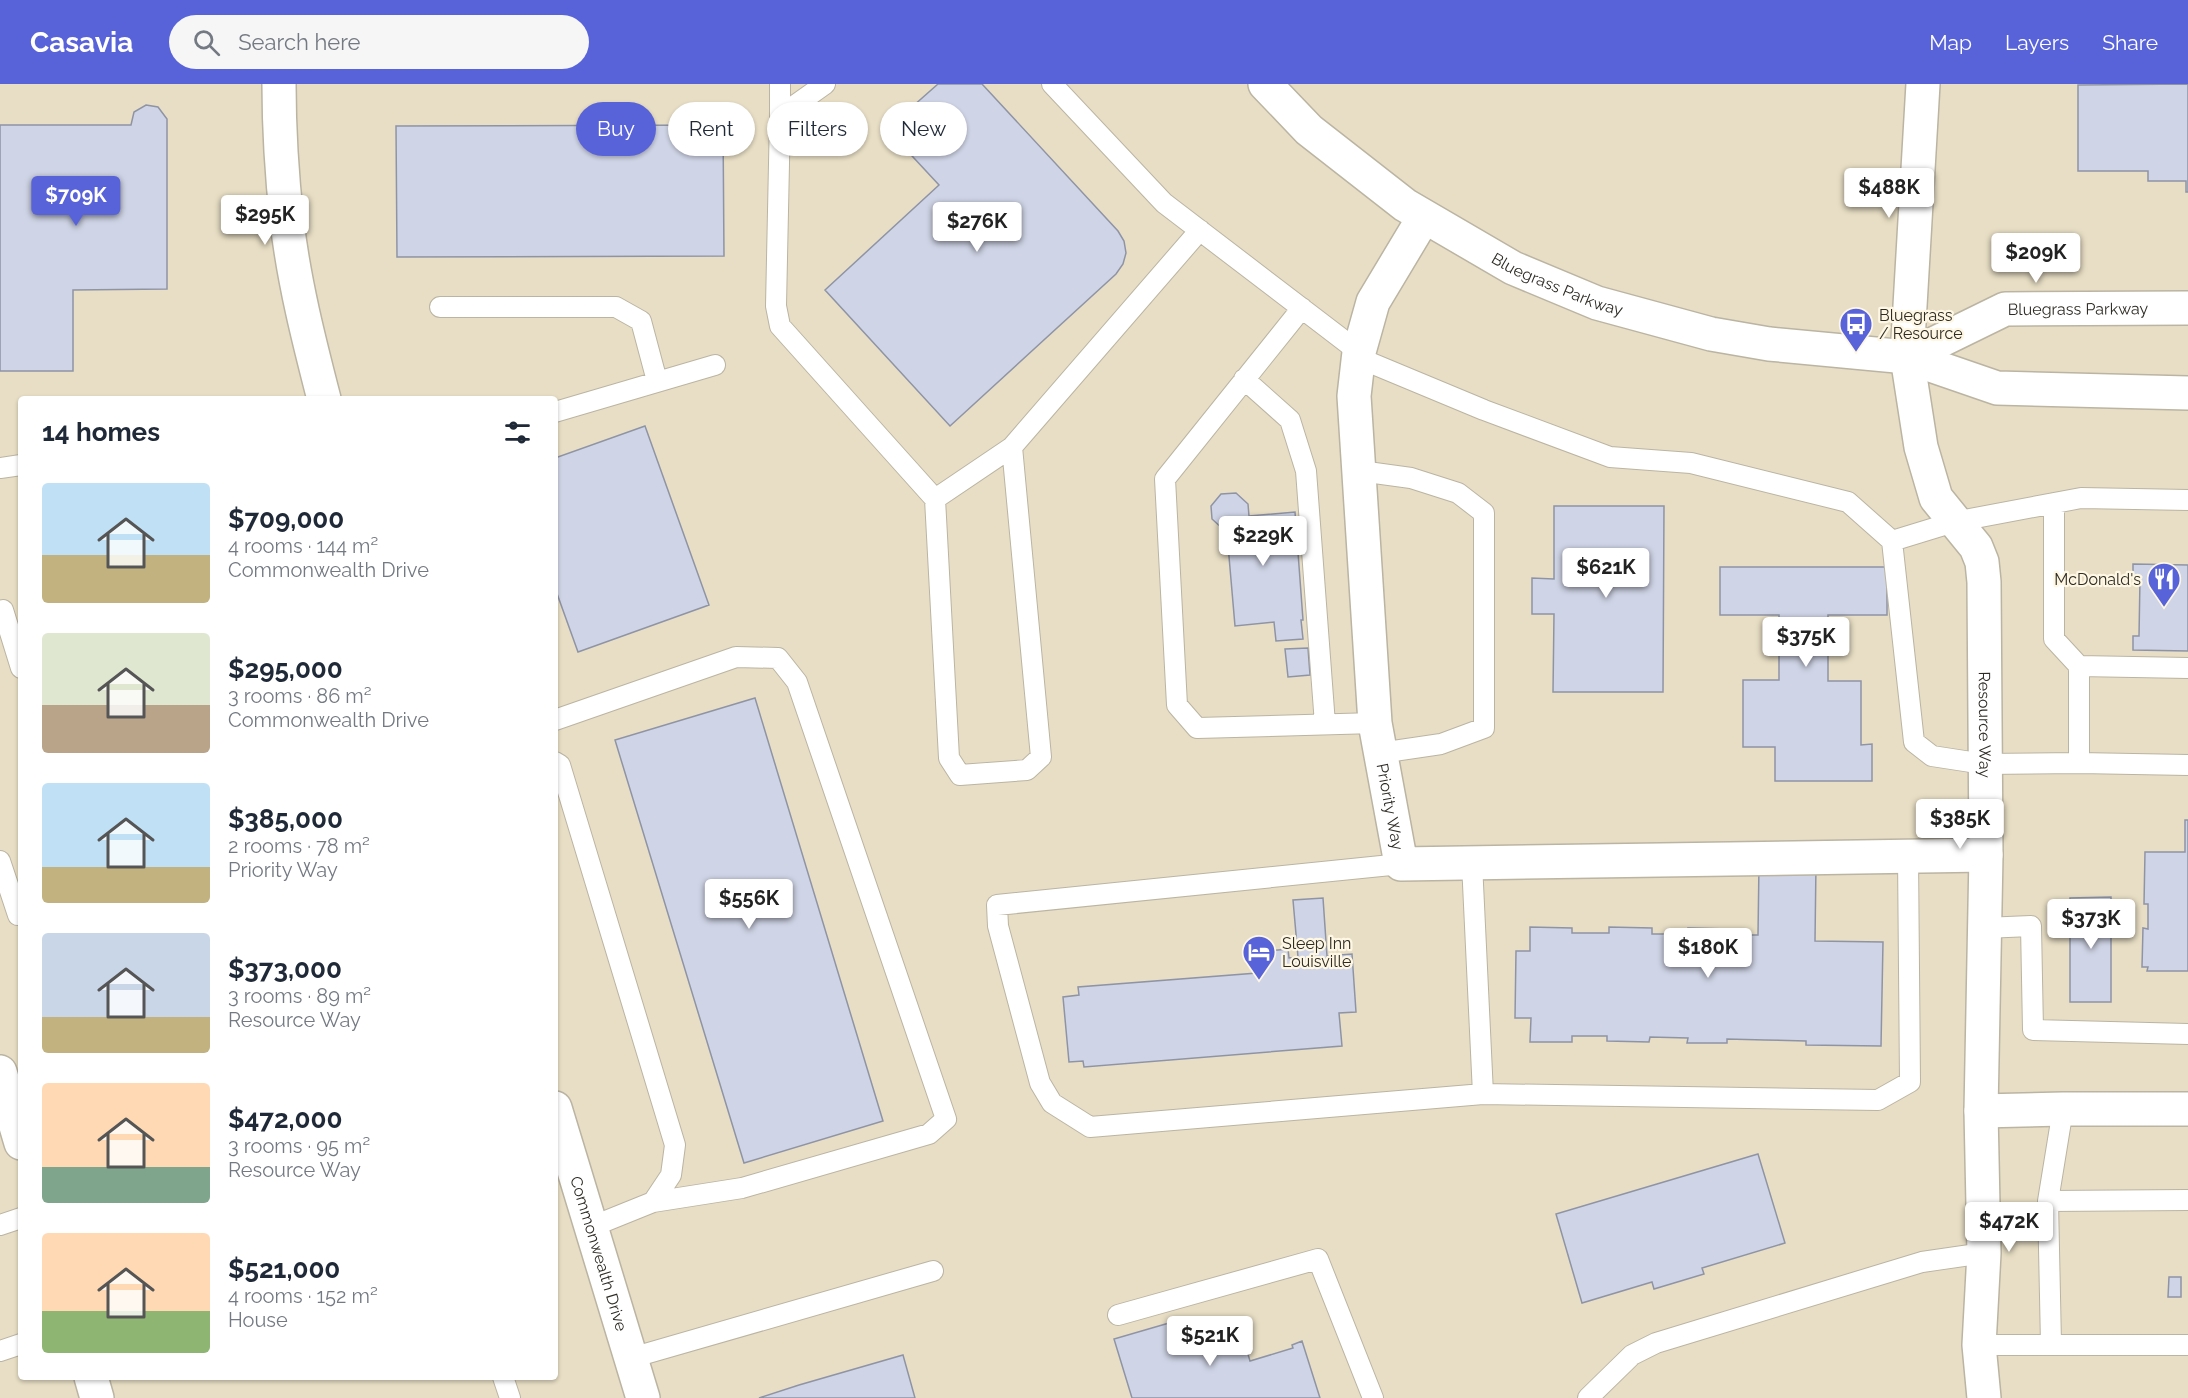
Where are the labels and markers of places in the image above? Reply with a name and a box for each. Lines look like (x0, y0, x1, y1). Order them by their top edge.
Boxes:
pin: $488K (1847, 168, 1931, 219)
pin: $709K (34, 176, 118, 227)
pin: $295K (223, 195, 307, 246)
pin: $276K (935, 202, 1019, 253)
pin: $209K (1994, 233, 2078, 284)
bus stop icon: Bluegrass / Resource (1838, 306, 1874, 353)
place label: Bluegrass / Resource (1879, 306, 1963, 343)
pin: $229K (1221, 516, 1305, 567)
pin: $621K (1564, 548, 1648, 599)
restaurant icon: McDonald's (2146, 561, 2182, 608)
place label: McDonald's (2054, 570, 2141, 589)
pin: $375K (1764, 617, 1848, 668)
pin: $385K (1918, 799, 2002, 850)
pin: $556K (707, 879, 791, 930)
pin: $373K (2049, 899, 2133, 950)
pin: $180K (1666, 928, 1750, 979)
hotel icon: Sleep Inn Louisville (1241, 934, 1277, 981)
place label: Sleep Inn Louisville (1282, 934, 1351, 971)
pin: $472K (1967, 1202, 2051, 1253)
pin: $521K (1168, 1316, 1252, 1367)

